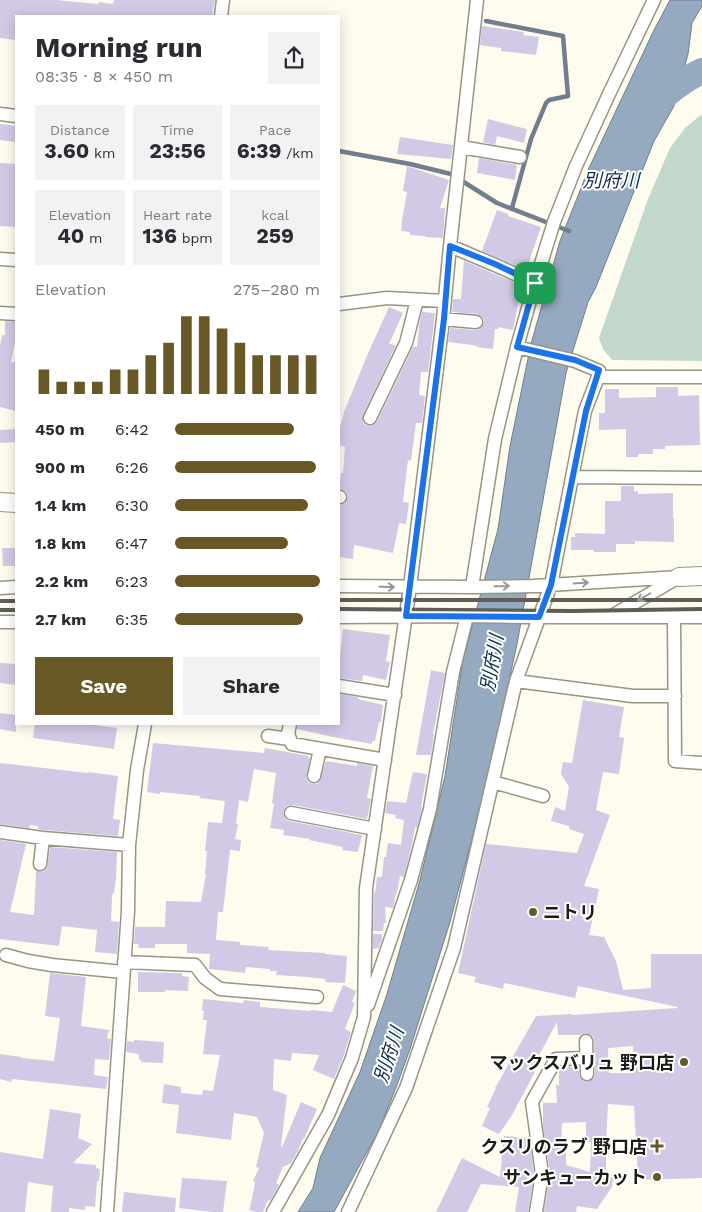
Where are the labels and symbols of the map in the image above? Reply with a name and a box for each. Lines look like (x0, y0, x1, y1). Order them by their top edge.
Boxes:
water label: 別府川 (582, 169, 641, 192)
pin (514, 262, 556, 304)
one-way arrow (573, 579, 589, 588)
one-way arrow (379, 582, 395, 591)
one-way arrow (494, 582, 510, 591)
one-way arrow (638, 592, 652, 602)
water label: 別府川 (476, 631, 509, 693)
place label: ニトリ (543, 902, 597, 923)
marker: ニトリ (527, 906, 539, 918)
water label: 別府川 (369, 1022, 409, 1086)
place label: マックスバリュ 野口店 (489, 1052, 674, 1073)
marker: マックスバリュ 野口店 (678, 1056, 690, 1068)
place label: クスリのラブ 野口店 (480, 1136, 647, 1157)
marker: クスリのラブ 野口店 (651, 1140, 663, 1152)
place label: サンキューカット (503, 1167, 647, 1188)
marker: サンキューカット (651, 1171, 663, 1183)

